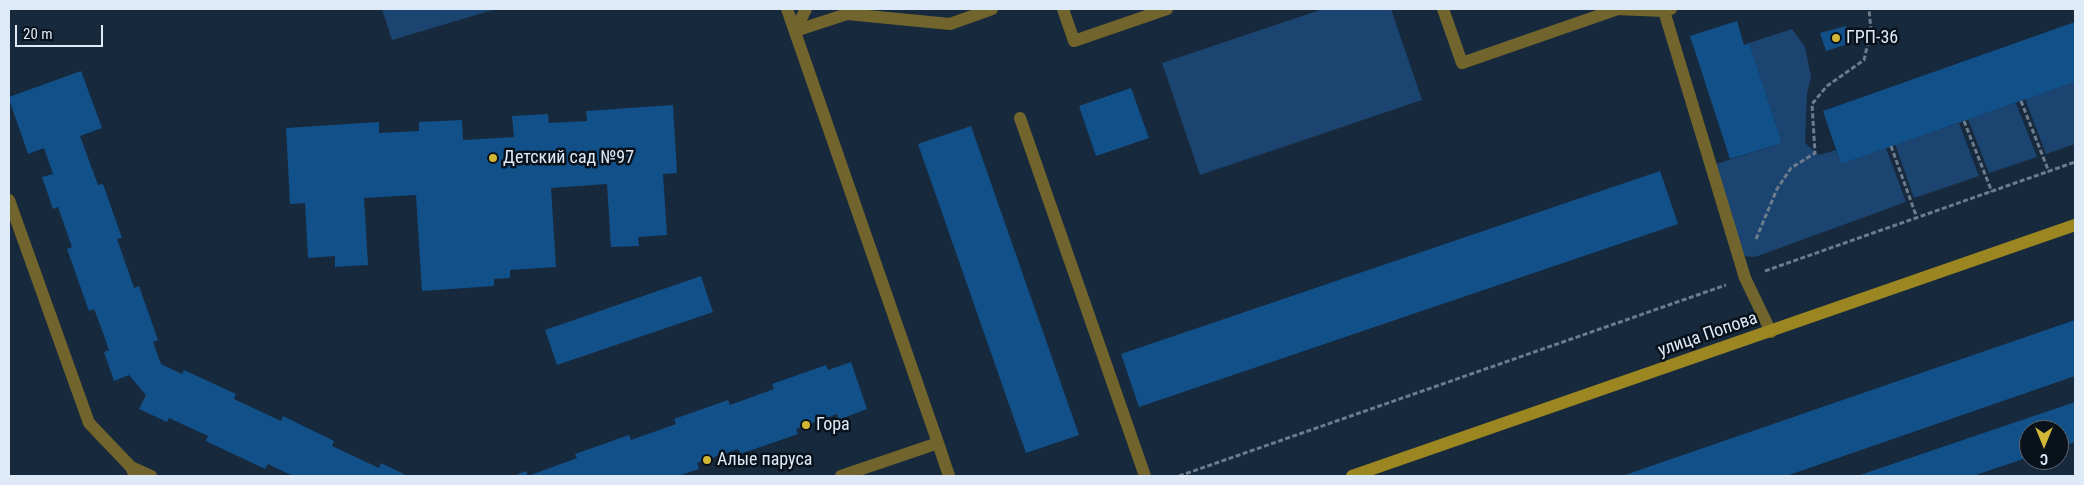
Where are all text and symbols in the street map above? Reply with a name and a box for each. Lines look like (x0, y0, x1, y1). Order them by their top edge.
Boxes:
scale bar (18, 15, 105, 47)
text: 20 m (23, 25, 53, 43)
place label: ГРП-36 (1846, 27, 1898, 49)
marker: ГРП-36 (1830, 32, 1842, 44)
place label: Детский сад №97 (503, 147, 634, 169)
marker: Детский сад №97 (487, 152, 499, 164)
street label: улица Попова (1655, 308, 1761, 362)
place label: Гора (816, 414, 850, 436)
marker: Гора (800, 419, 812, 431)
north arrow (2019, 420, 2069, 470)
place label: Алые паруса (717, 449, 812, 471)
text: С (2040, 451, 2048, 467)
marker: Алые паруса (701, 454, 713, 466)

